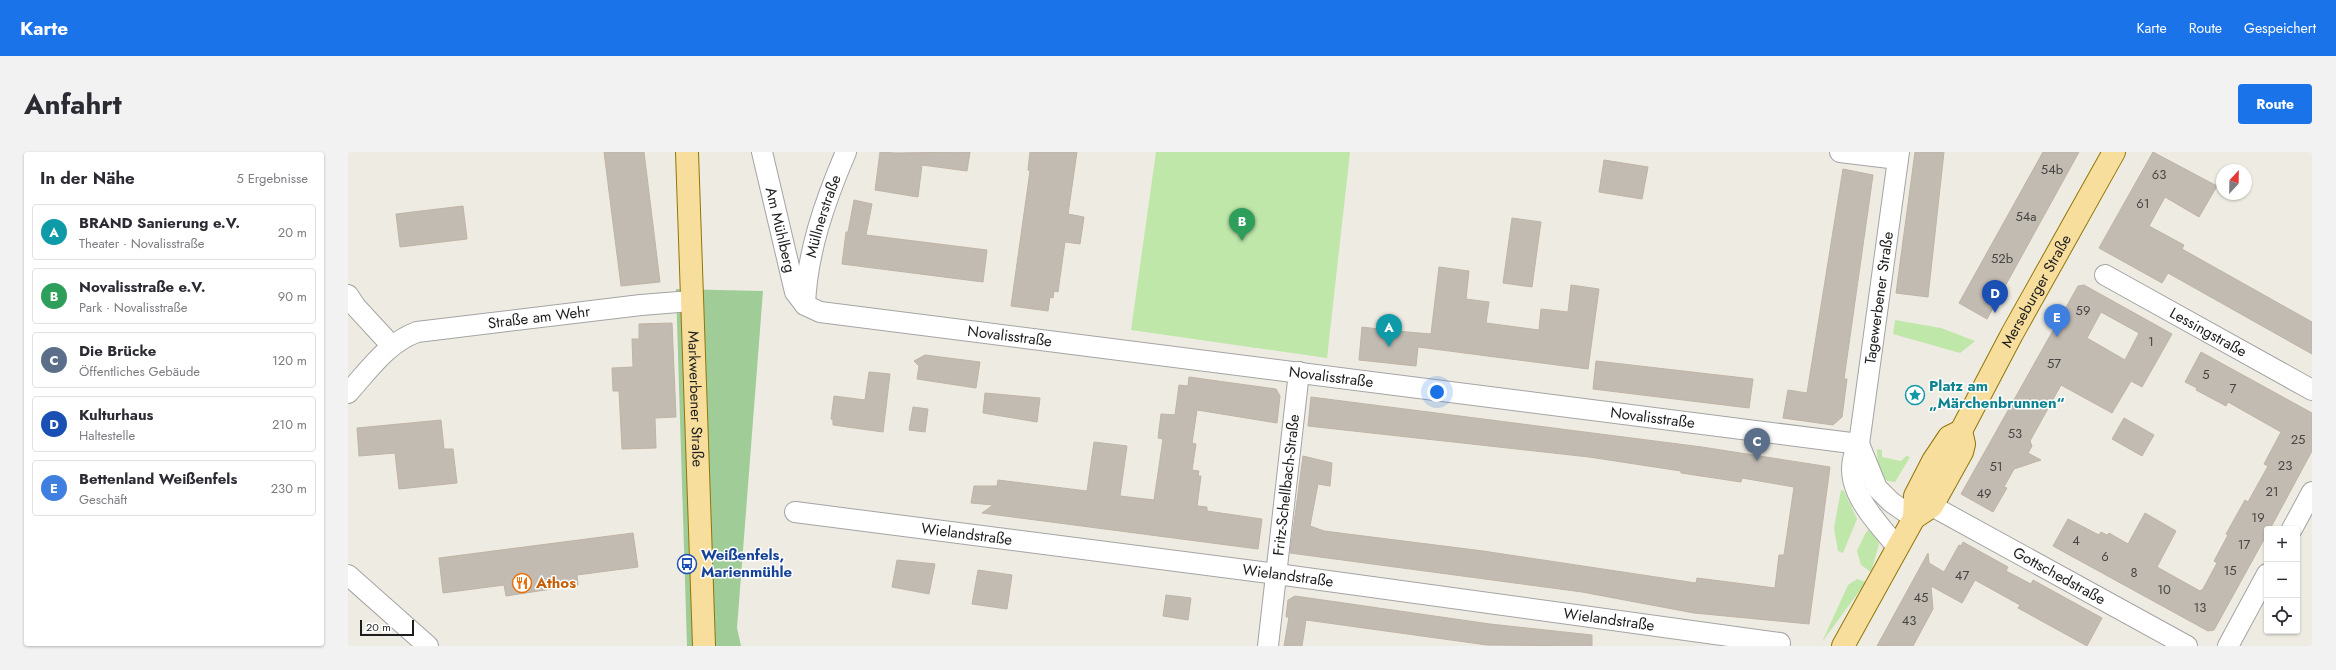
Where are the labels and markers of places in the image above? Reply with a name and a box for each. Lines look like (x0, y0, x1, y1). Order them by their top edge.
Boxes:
pin: B (1229, 208, 1255, 241)
pin: D (1982, 280, 2008, 313)
pin: E (2044, 304, 2070, 337)
pin: A (1376, 314, 1402, 347)
place label: Platz am „Märchenbrunnen“ (1929, 375, 2065, 414)
place icon: Platz am „Märchenbrunnen“ (1904, 384, 1926, 406)
pin: C (1744, 428, 1770, 461)
place label: Weißenfels, Marienmühle (701, 544, 792, 583)
bus stop icon: Weißenfels, Marienmühle (676, 553, 698, 575)
restaurant icon: Athos (511, 572, 533, 594)
place label: Athos (535, 572, 576, 594)

